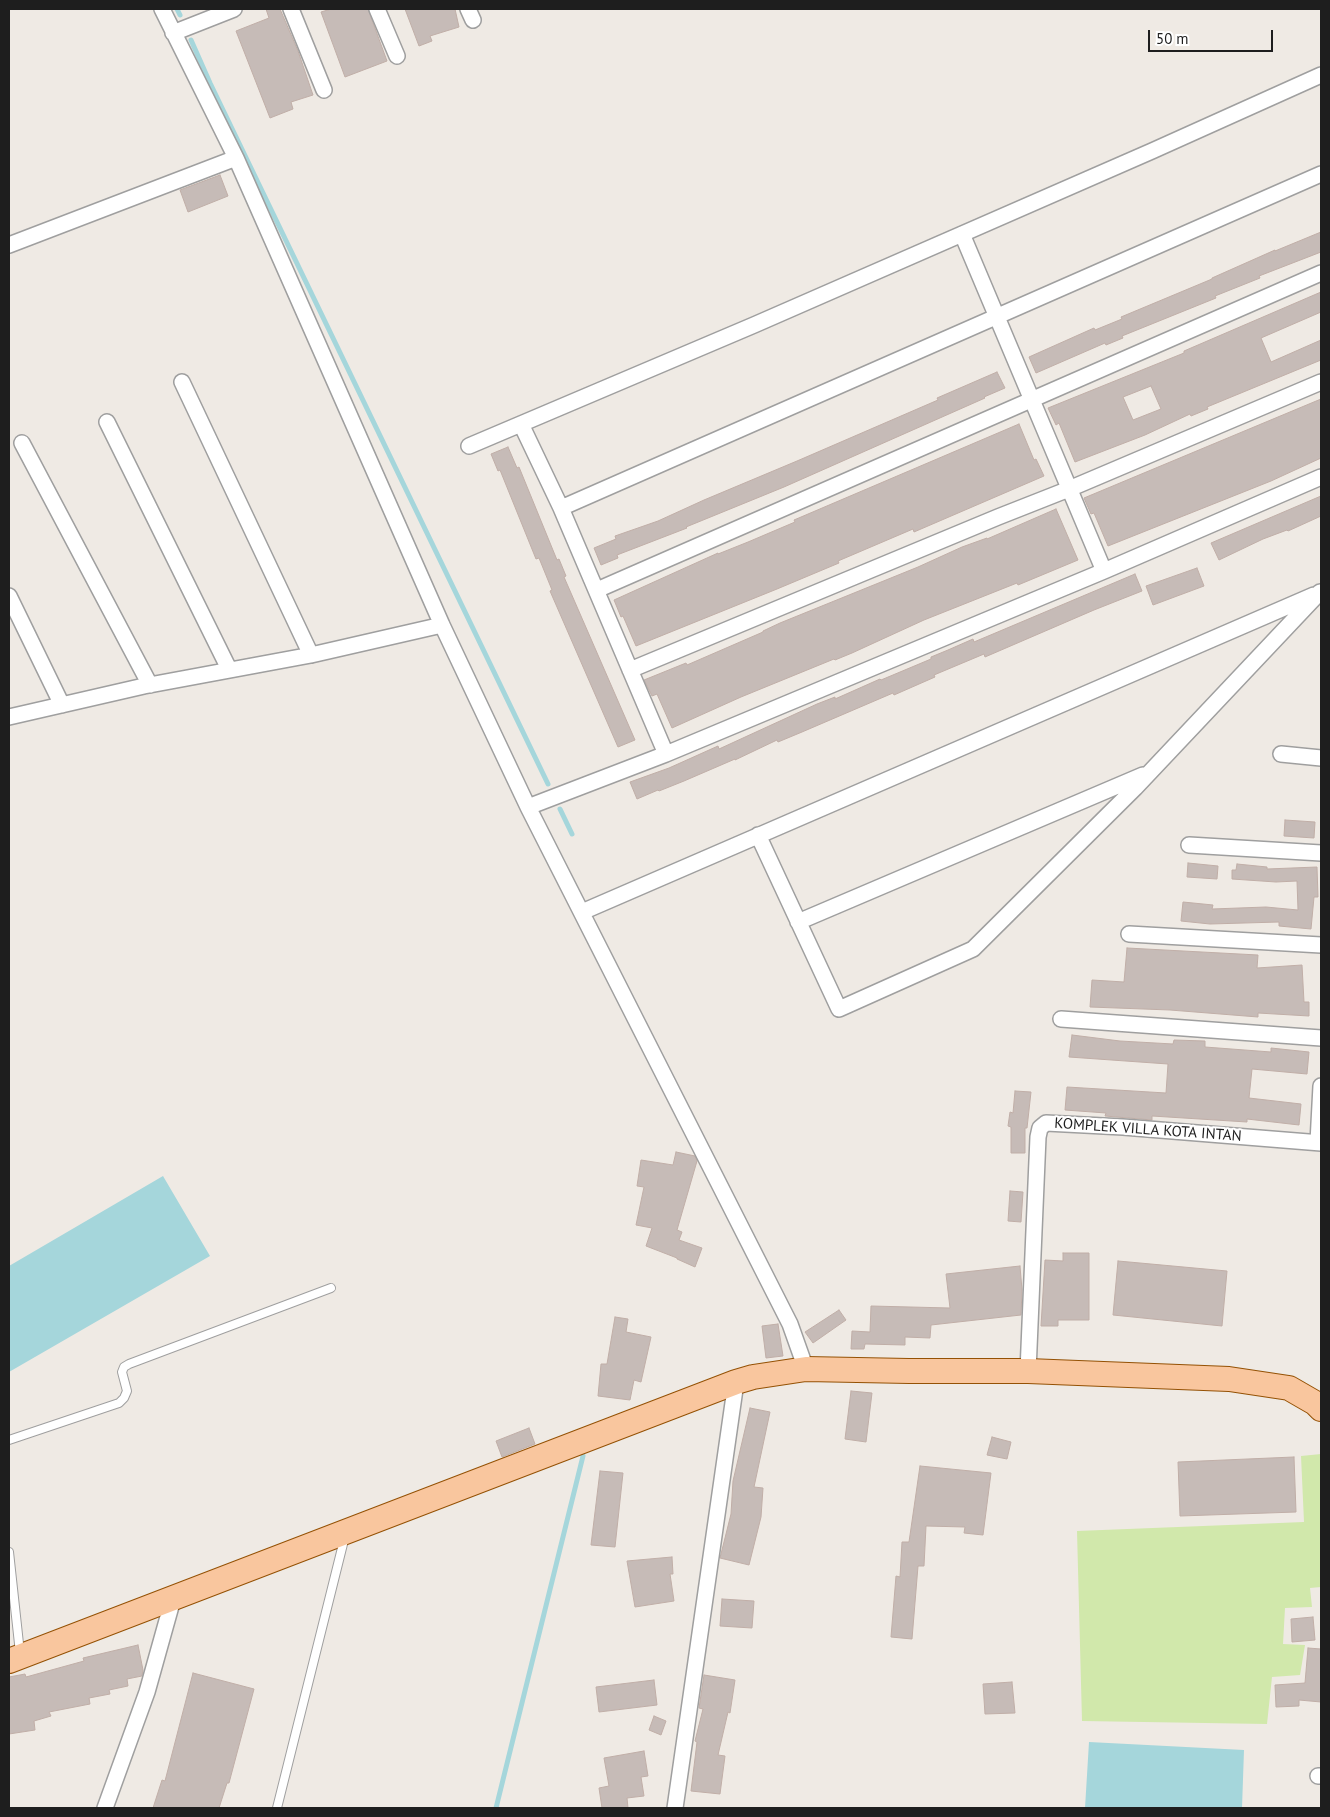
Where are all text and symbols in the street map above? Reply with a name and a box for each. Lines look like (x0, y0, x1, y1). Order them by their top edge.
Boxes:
scale bar (1150, 20, 1275, 52)
text: 50 m (1156, 29, 1189, 48)
street label: KOMPLEK VILLA KOTA INTAN (1054, 1114, 1242, 1146)

